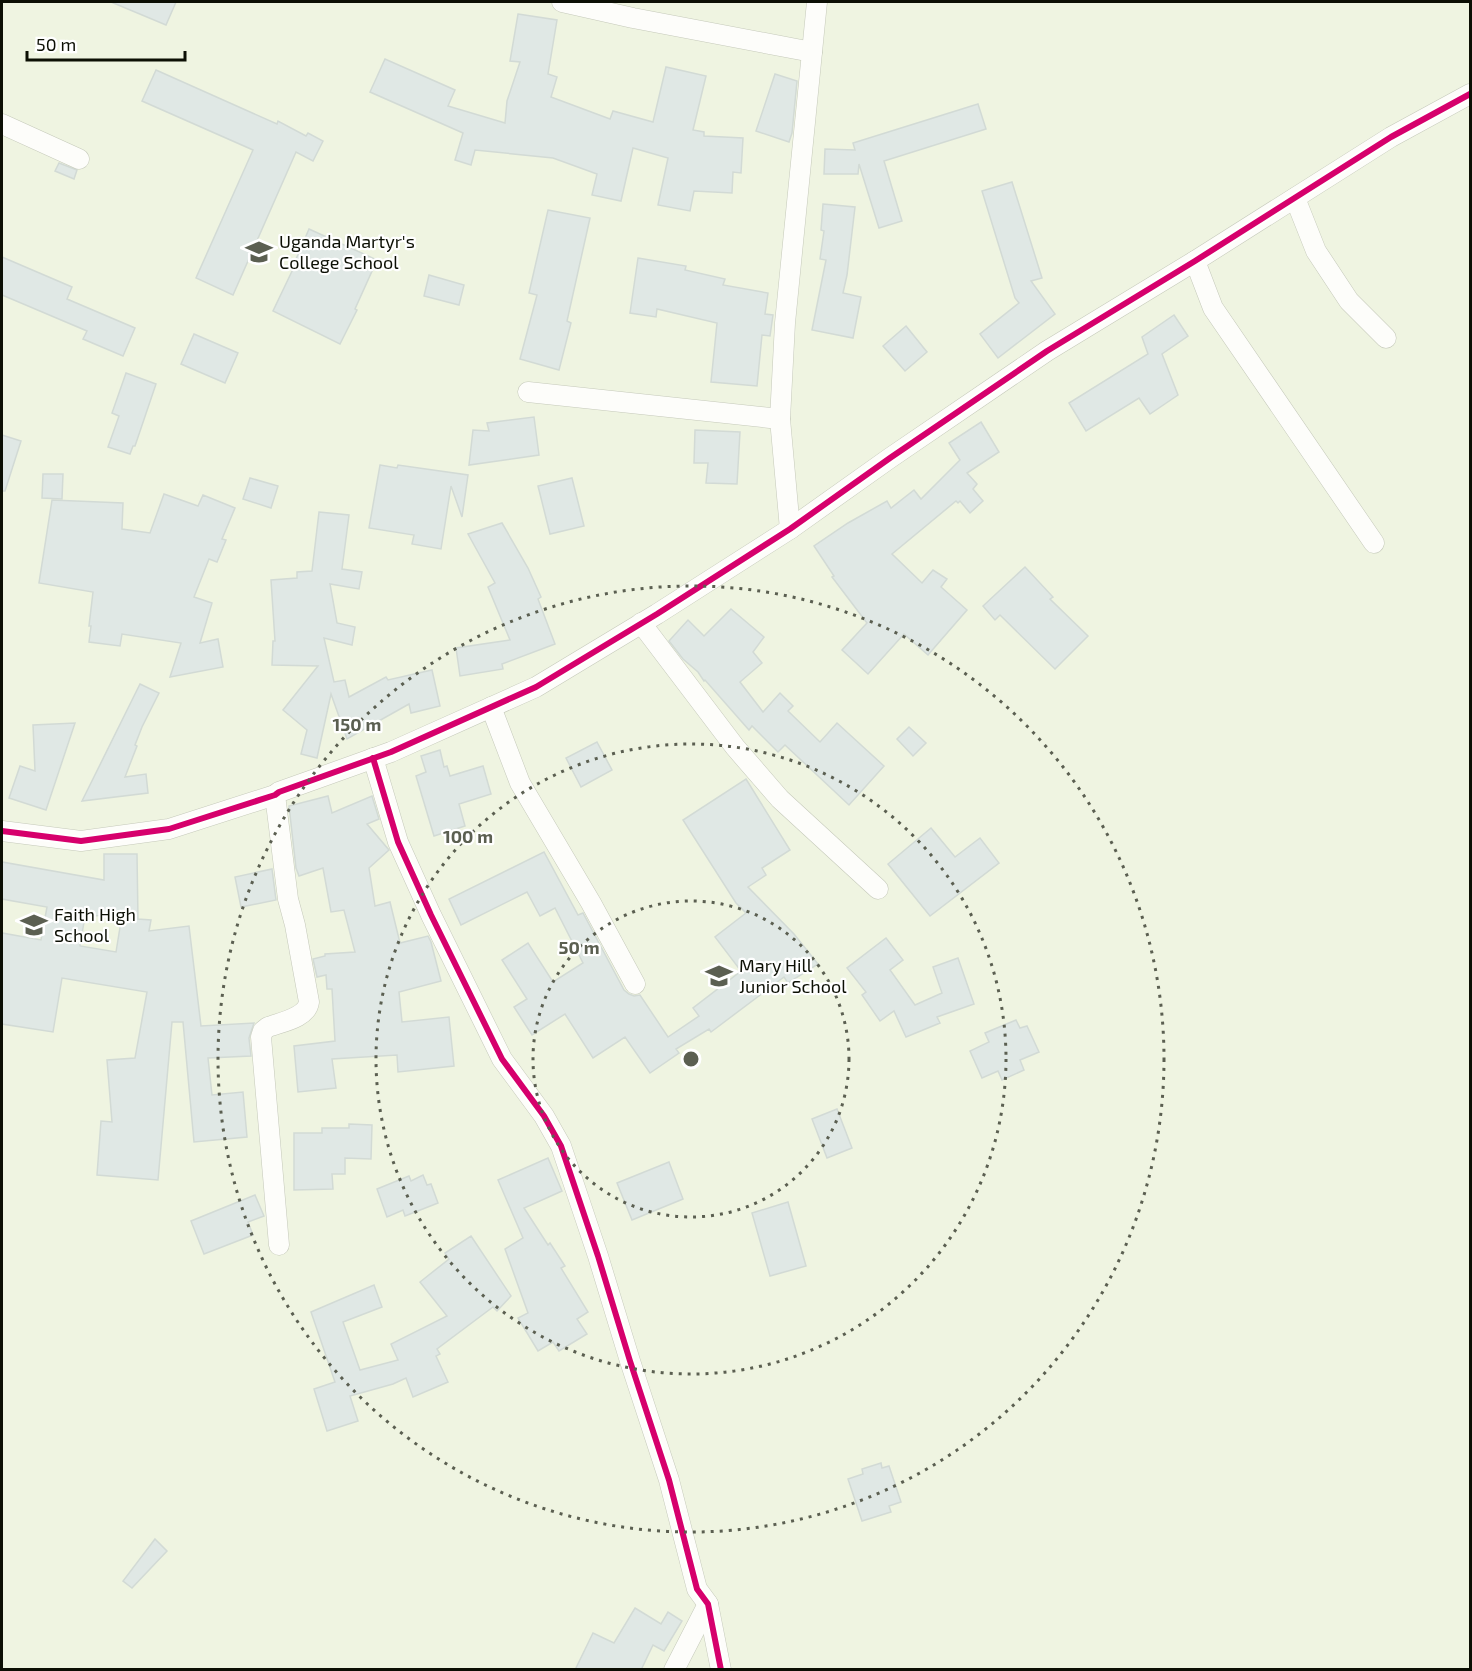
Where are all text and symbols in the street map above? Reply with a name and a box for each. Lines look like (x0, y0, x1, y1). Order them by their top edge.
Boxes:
scale bar (27, 24, 184, 62)
text: 50 m (36, 33, 76, 55)
place label: Uganda Martyr's College School (279, 230, 415, 273)
school or university icon: Uganda Martyr's College School (244, 237, 274, 267)
text: 150 m (333, 713, 381, 735)
text: 100 m (443, 825, 493, 847)
place label: Faith High School (54, 903, 136, 946)
school or university icon: Faith High School (19, 910, 49, 940)
text: 50 m (558, 936, 600, 958)
place label: Mary Hill Junior School (739, 954, 847, 997)
school or university icon: Mary Hill Junior School (704, 961, 734, 991)
centre of rings (681, 1049, 701, 1069)

